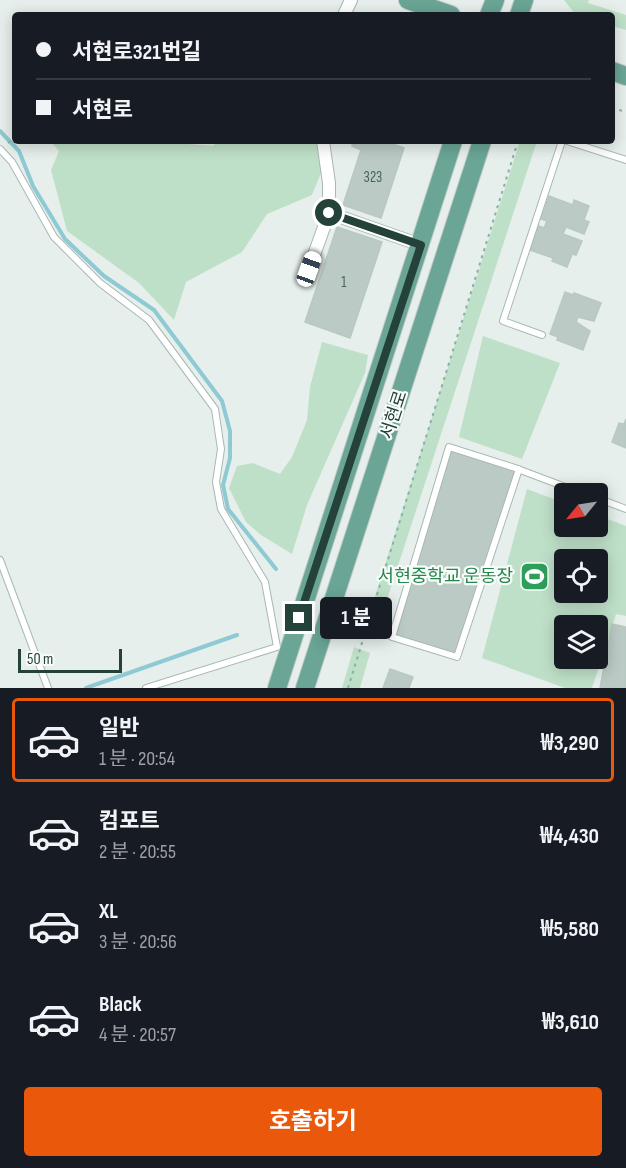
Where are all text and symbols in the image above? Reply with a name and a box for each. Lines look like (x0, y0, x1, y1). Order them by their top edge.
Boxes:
text: 서현로321번길 (72, 39, 201, 66)
text: 서현로 (72, 97, 133, 124)
house number: 323 (364, 168, 382, 187)
route start (315, 199, 342, 226)
car (294, 249, 324, 289)
house number: 1 (341, 273, 347, 292)
street label: 서현로 (376, 388, 412, 442)
north arrow (554, 483, 608, 537)
map controls (554, 483, 608, 669)
button: locate (554, 549, 608, 603)
sports icon: 서현중학교 운동장 (518, 560, 550, 592)
place label: 서현중학교 운동장 (378, 566, 513, 587)
callout: 1 분 (320, 597, 392, 639)
route end (285, 604, 312, 631)
text: 1 분 (341, 606, 371, 630)
button: layers (554, 615, 608, 669)
scale bar (18, 646, 122, 674)
text: 50 m (27, 650, 53, 669)
icon: car (27, 713, 81, 767)
text: 일반 (99, 715, 139, 742)
text: ₩3,290 (541, 730, 599, 757)
text: 1 분 · 20:54 (99, 747, 175, 771)
icon: car (27, 806, 81, 860)
text: 컴포트 (99, 808, 160, 835)
text: ₩4,430 (540, 823, 599, 850)
text: 2 분 · 20:55 (99, 840, 176, 864)
text: XL (99, 898, 118, 925)
icon: car (27, 899, 81, 953)
text: ₩5,580 (541, 916, 599, 943)
text: 3 분 · 20:56 (99, 930, 177, 954)
text: Black (99, 991, 141, 1018)
icon: car (27, 992, 81, 1046)
text: ₩3,610 (542, 1009, 599, 1036)
text: 4 분 · 20:57 (99, 1023, 176, 1047)
button: 호출하기 (24, 1087, 602, 1156)

